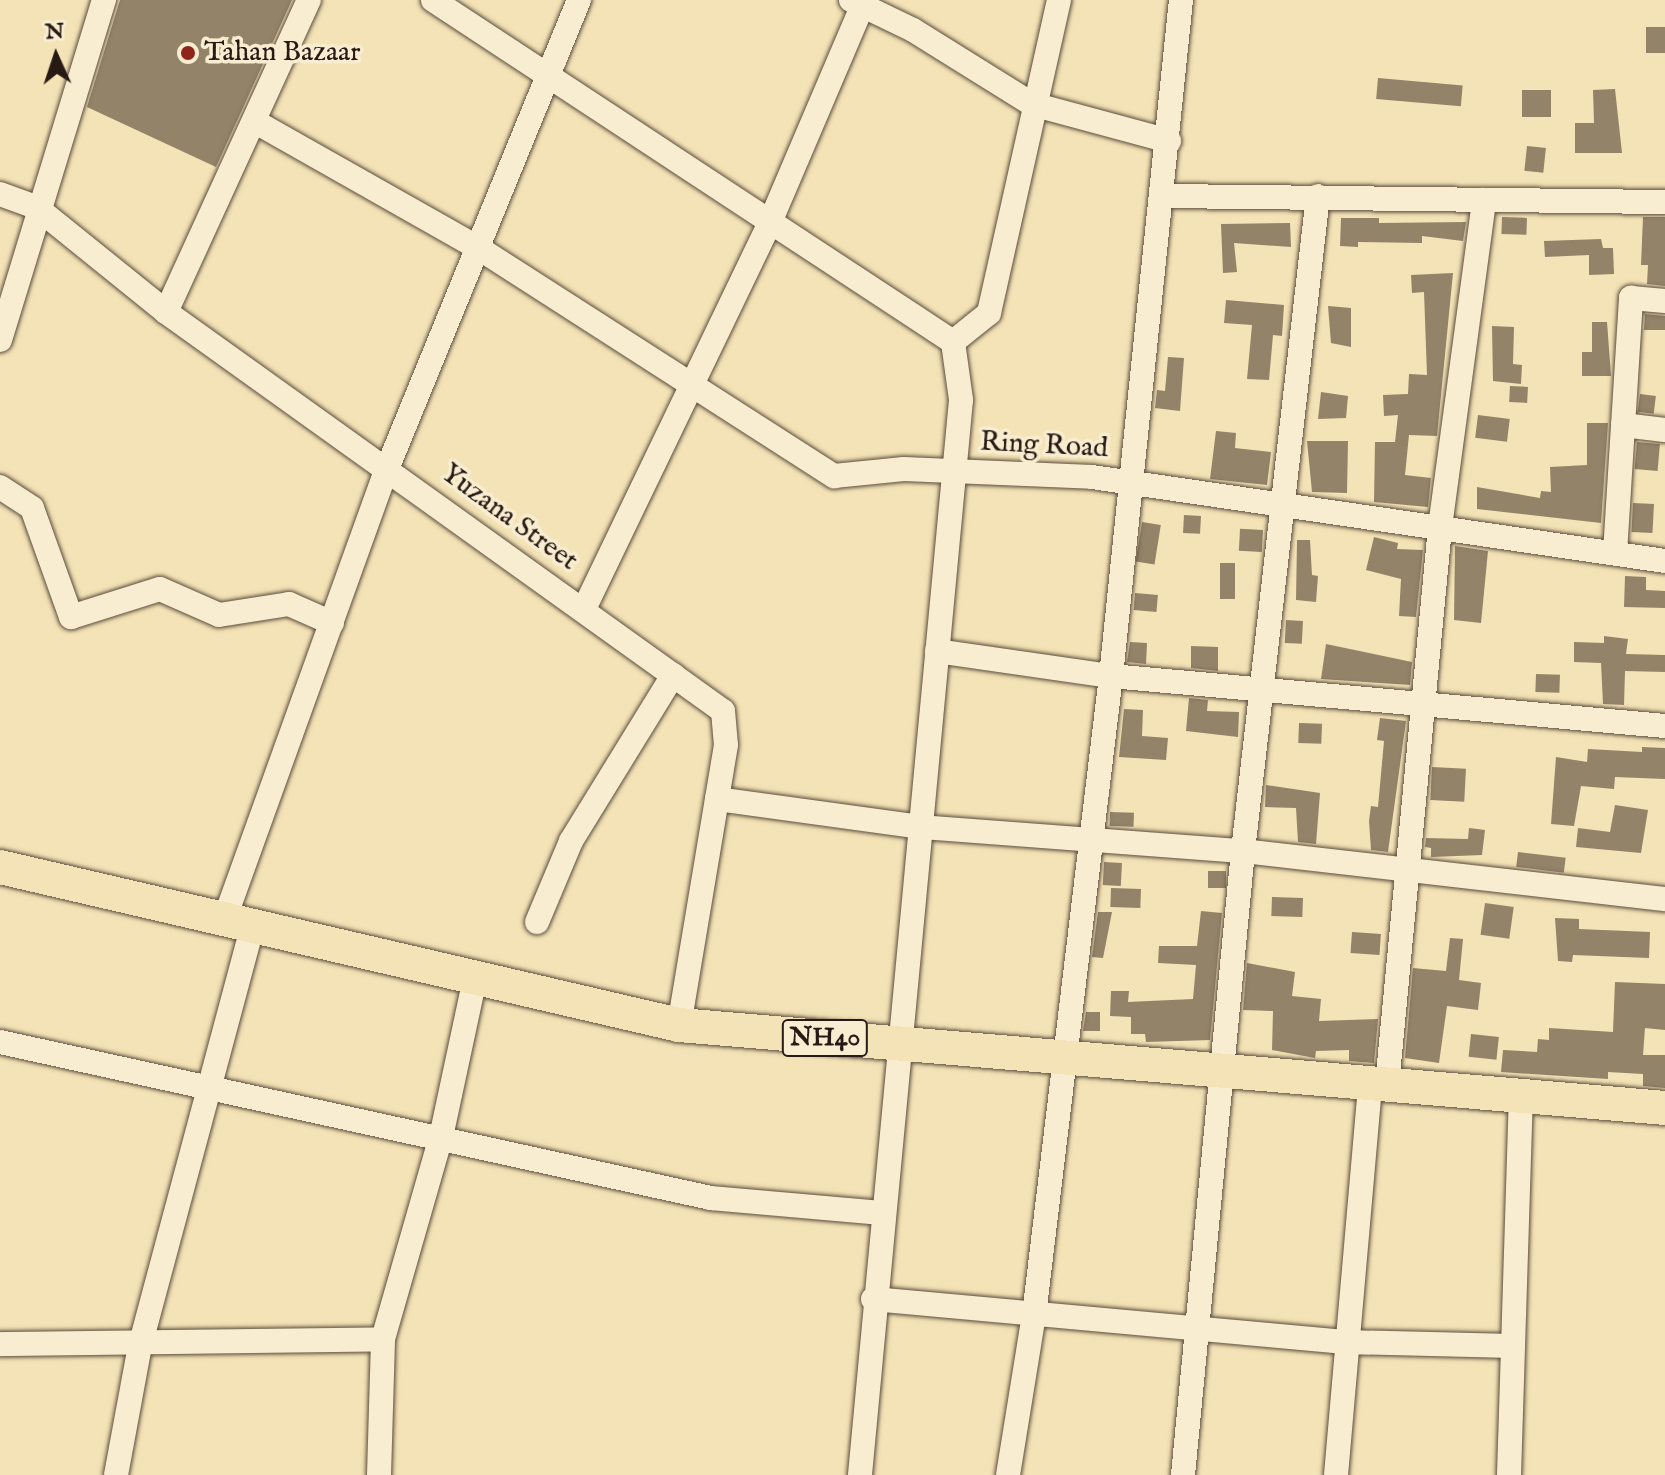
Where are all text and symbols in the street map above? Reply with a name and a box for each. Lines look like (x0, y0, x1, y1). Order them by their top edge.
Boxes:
north arrow (16, 16, 96, 96)
text: N (44, 18, 65, 47)
place label: Tahan Bazaar (204, 36, 360, 70)
marker: Tahan Bazaar (179, 44, 197, 62)
street label: Ring Road (979, 426, 1109, 466)
street label: Yuzana Street (434, 457, 584, 579)
road number: NH40 (781, 1016, 869, 1060)

